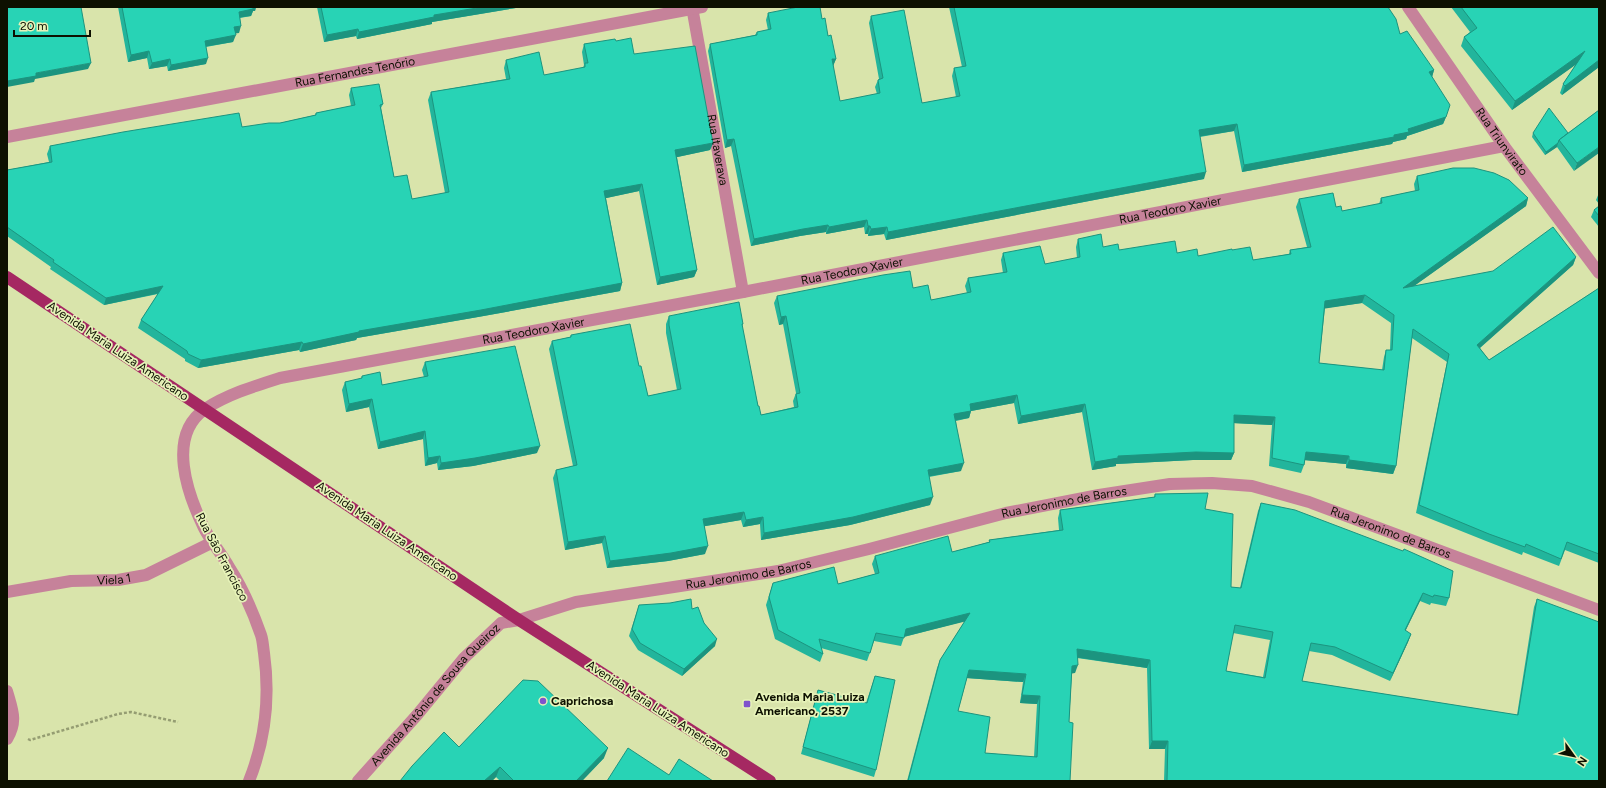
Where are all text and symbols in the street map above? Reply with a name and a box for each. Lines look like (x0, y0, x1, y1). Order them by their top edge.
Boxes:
scale bar (14, 12, 90, 38)
text: 20 m (20, 19, 48, 33)
street label: Rua Fernandes Tenório (294, 54, 416, 90)
street label: Rua Triunvirato (1473, 105, 1531, 178)
street label: Rua Itaverava (704, 113, 731, 186)
street label: Rua Teodoro Xavier (1118, 193, 1222, 227)
street label: Rua Teodoro Xavier (800, 254, 904, 288)
street label: Avenida Maria Luiza Americano (45, 298, 191, 404)
street label: Rua Teodoro Xavier (481, 315, 586, 347)
street label: Avenida Maria Luiza Americano (314, 478, 460, 584)
street label: Rua Jeronimo de Barros (1000, 484, 1128, 521)
street label: Rua Jeronimo de Barros (1328, 504, 1453, 561)
street label: Rua São Francisco (193, 510, 251, 604)
street label: Rua Jeronimo de Barros (685, 556, 813, 592)
street label: Viela 1 (97, 571, 132, 587)
street label: Avenida Antônio de Sousa Queiroz (368, 621, 503, 769)
street label: Avenida Maria Luiza Americano (584, 658, 732, 760)
place label: Avenida Maria Luiza Americano, 2537 (755, 690, 865, 718)
place label: Caprichosa (551, 694, 613, 708)
marker: Caprichosa (538, 696, 548, 706)
marker: Avenida Maria Luiza Americano, 2537 (742, 699, 752, 709)
north arrow (1554, 736, 1594, 776)
text: N (1574, 754, 1590, 768)

